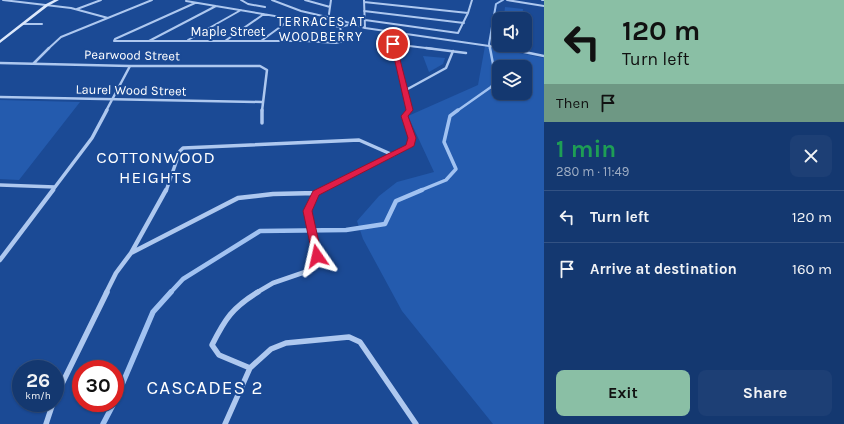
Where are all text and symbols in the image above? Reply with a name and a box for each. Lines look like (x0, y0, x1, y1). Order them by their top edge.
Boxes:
map controls (492, 12, 532, 100)
button: sound (492, 12, 532, 52)
district label: TERRACES AT WOODBERRY (277, 14, 365, 44)
text: 120 m (622, 14, 700, 47)
icon: left (556, 16, 608, 68)
street label: Maple Street (191, 24, 266, 39)
pin (376, 27, 410, 61)
icon: arrive (382, 33, 404, 55)
street label: Pearwood Street (84, 47, 180, 63)
text: Turn left (622, 48, 690, 70)
button: layers (492, 60, 532, 100)
street label: Laurel Wood Street (75, 82, 187, 98)
icon: arrive (597, 92, 619, 114)
text: Then (556, 94, 589, 112)
text: 1 min (556, 135, 616, 163)
button: close (790, 135, 832, 177)
district label: COTTONWOOD HEIGHTS (96, 147, 216, 187)
text: 280 m · 11:49 (556, 164, 629, 179)
icon: left (556, 206, 578, 228)
text: Turn left (590, 208, 649, 226)
text: 120 m (792, 208, 832, 226)
position arrow (296, 235, 338, 277)
icon: arrive (556, 258, 578, 280)
text: Arrive at destination (590, 260, 737, 278)
text: 160 m (792, 260, 832, 278)
speed limit sign: 30 (72, 360, 124, 412)
text: 26 (26, 369, 50, 392)
button: Exit (556, 370, 690, 416)
button: Share (698, 370, 832, 416)
district label: CASCADES 2 (147, 377, 263, 399)
text: km/h (25, 390, 51, 402)

